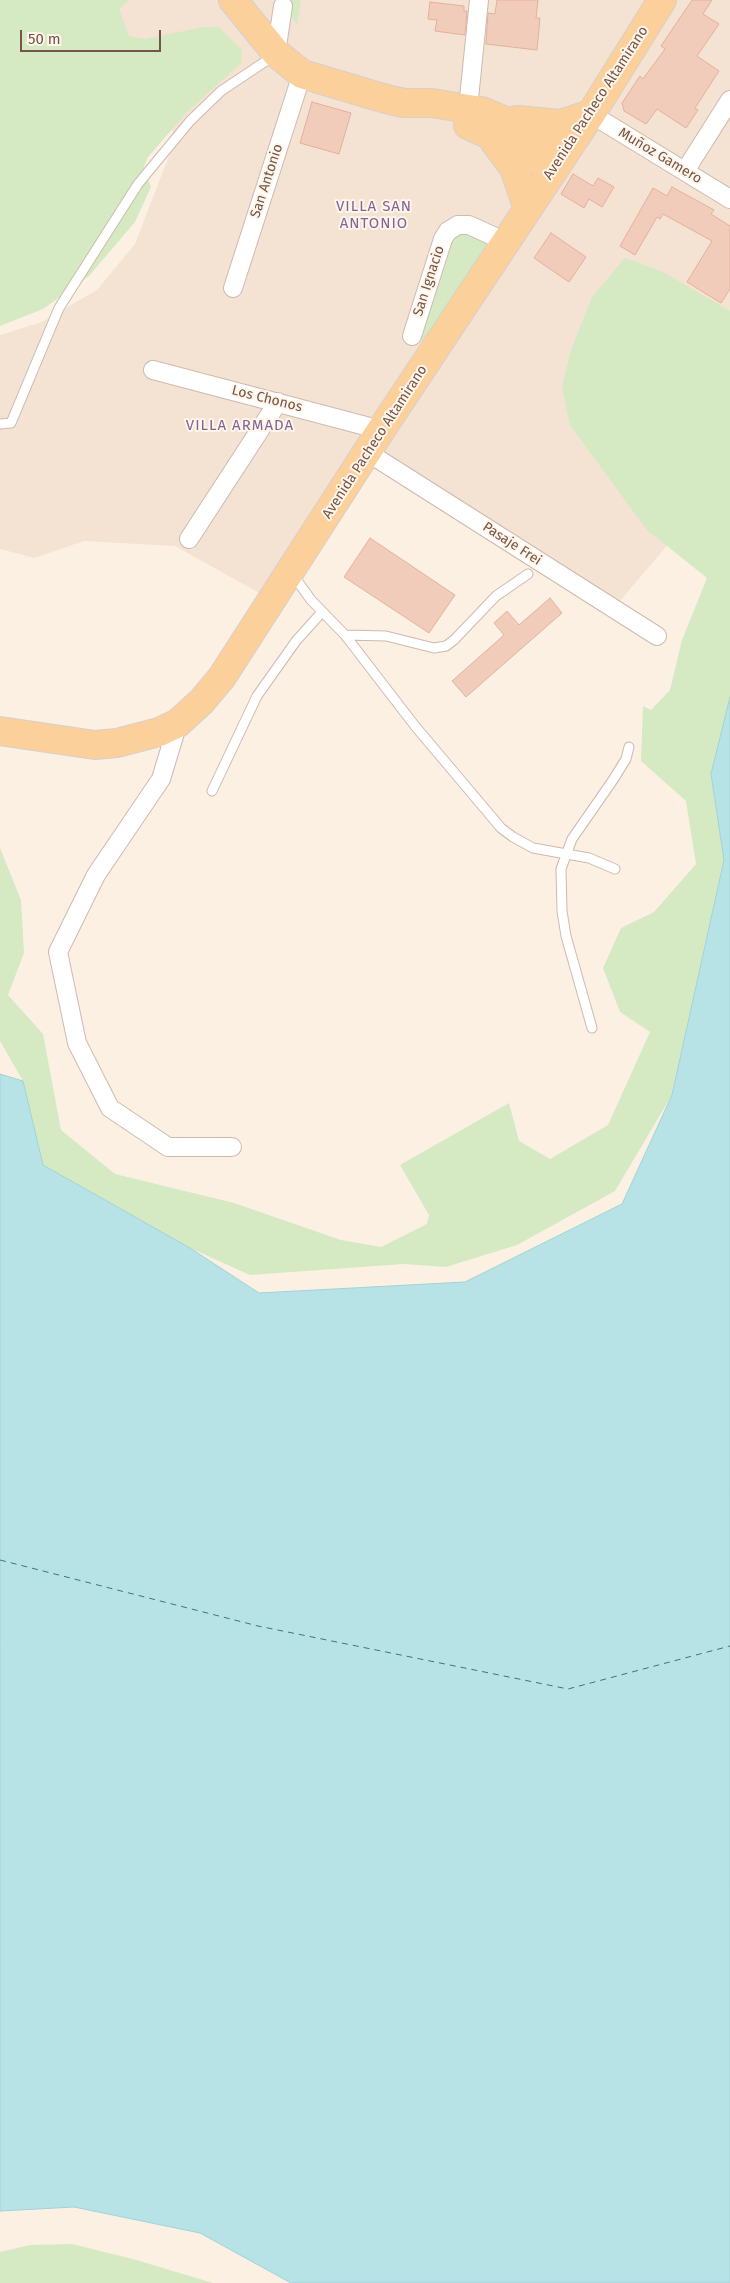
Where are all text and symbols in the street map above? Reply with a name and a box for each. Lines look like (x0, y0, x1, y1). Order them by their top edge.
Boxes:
scale bar (22, 20, 164, 52)
street label: Avenida Pacheco Altamirano (540, 23, 652, 183)
text: 50 m (28, 30, 61, 48)
street label: Muñoz Gamero (615, 124, 705, 188)
street label: San Antonio (247, 142, 287, 220)
district label: VILLA SAN ANTONIO (335, 198, 413, 233)
street label: San Ignacio (410, 244, 448, 318)
street label: Avenida Pacheco Altamirano (319, 362, 431, 522)
street label: Los Chonos (230, 382, 304, 416)
district label: VILLA ARMADA (184, 417, 296, 435)
street label: Pasaje Frei (479, 519, 545, 569)

